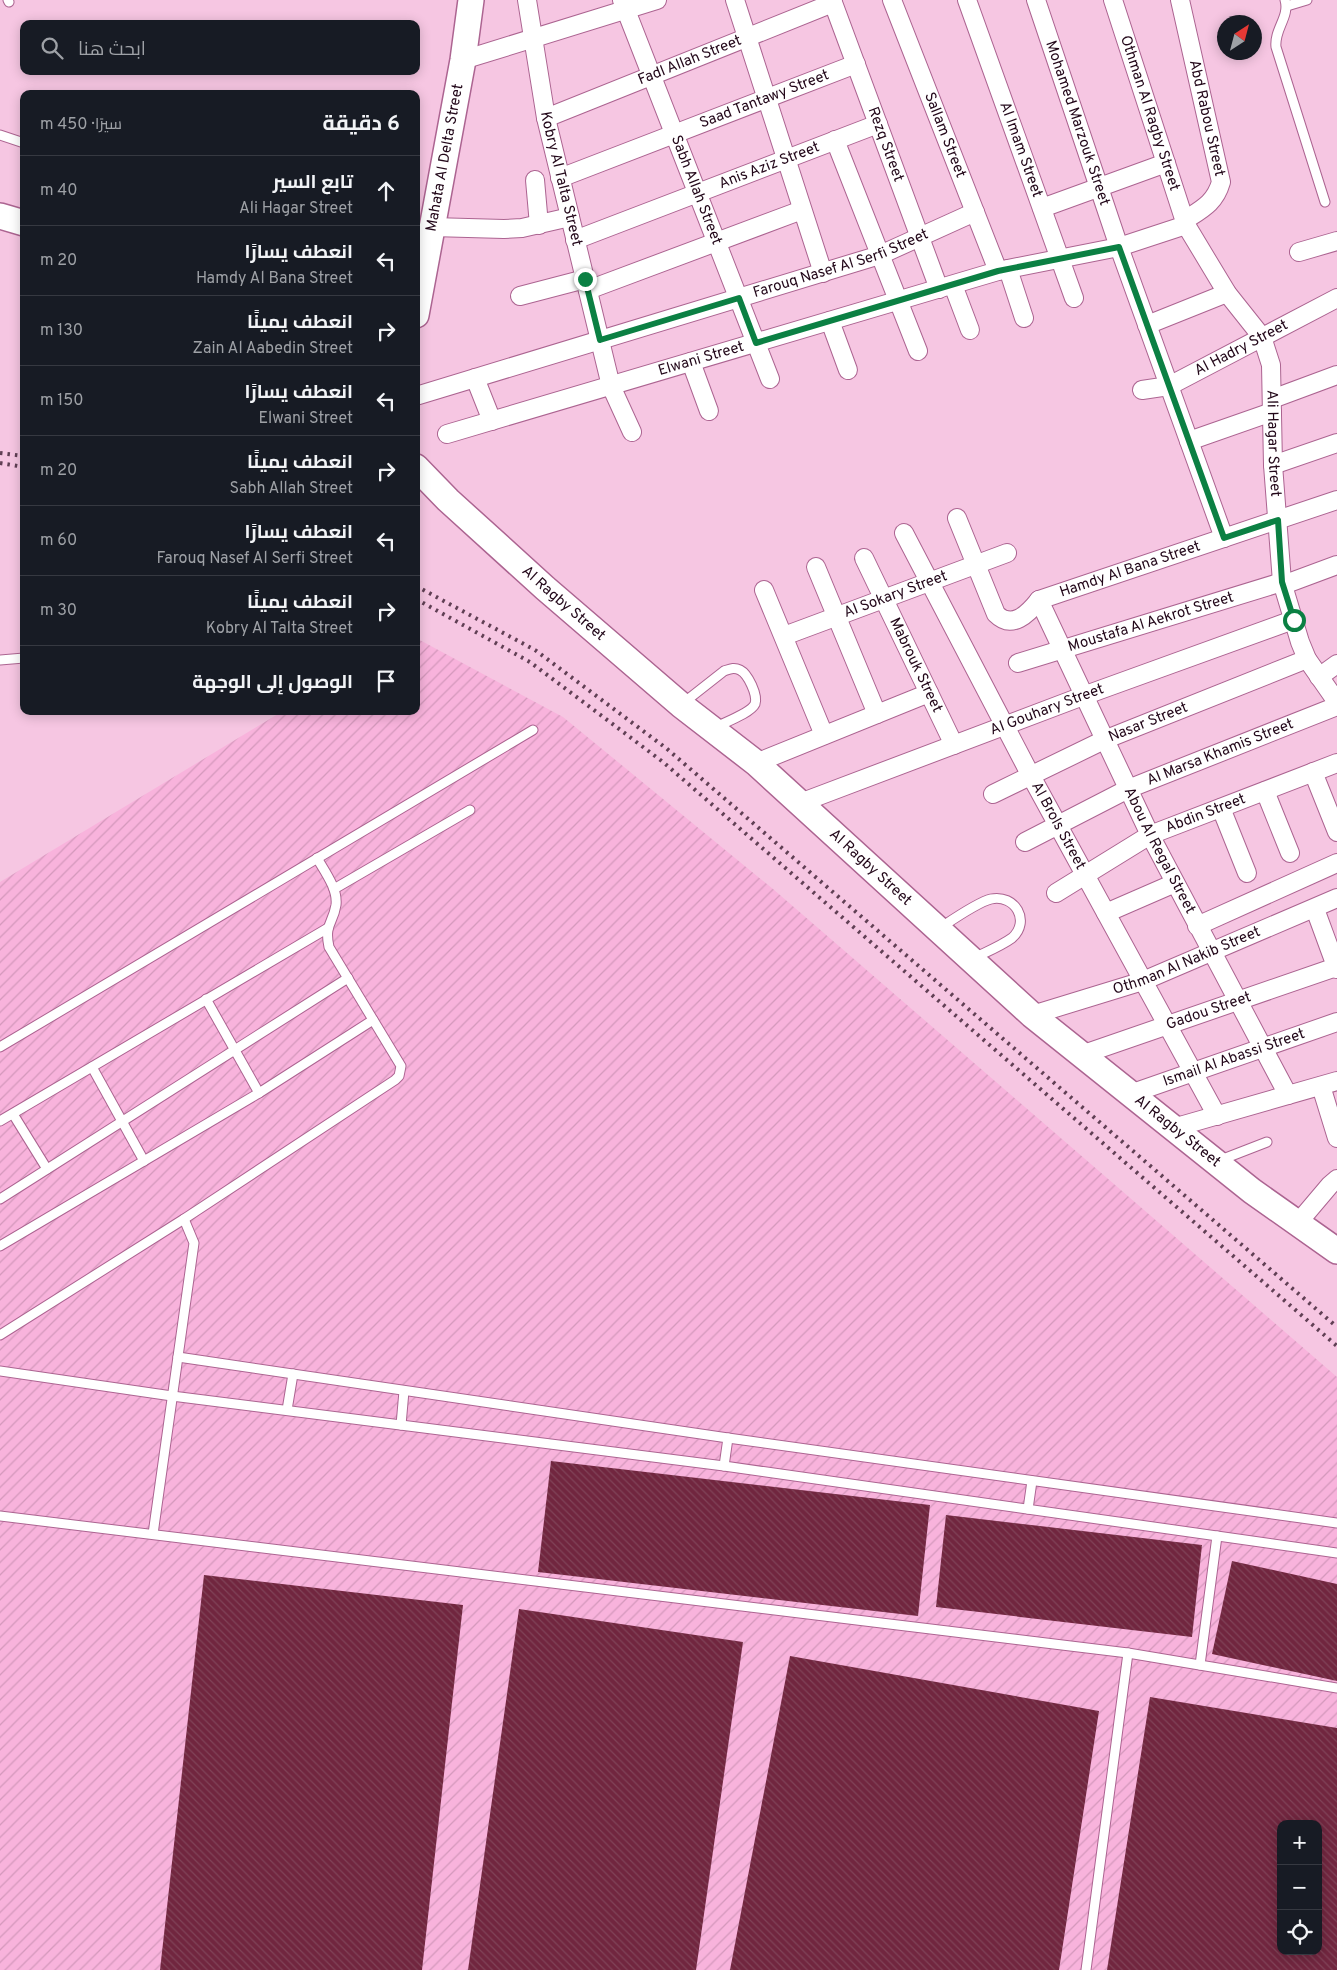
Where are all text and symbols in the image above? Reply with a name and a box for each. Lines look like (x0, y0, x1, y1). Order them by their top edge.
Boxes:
north arrow (1217, 15, 1262, 60)
search box (20, 20, 420, 75)
street label: Fadl Allah Street (635, 31, 744, 90)
street label: Othman Al Ragby Street (1116, 33, 1184, 193)
icon: search (38, 34, 66, 62)
text: ابحث هنا (78, 38, 146, 62)
street label: Mohamed Marzouk Street (1041, 38, 1114, 208)
street label: Abd Rabou Street (1184, 58, 1229, 178)
street label: Saad Tantawy Street (697, 66, 832, 133)
street label: Mahata Al Delta Street (422, 82, 468, 233)
street label: Sallam Street (920, 89, 970, 181)
street label: Al Imam Street (995, 99, 1047, 200)
street label: Rezq Street (863, 104, 908, 184)
street label: Kobry Al Talta Street (536, 110, 586, 248)
text: 6 دقيقة (322, 111, 400, 138)
text: سيرًا · 450 m (40, 115, 122, 135)
street label: Sabh Allah Street (666, 133, 726, 248)
street label: Anis Aziz Street (716, 138, 822, 194)
text: تابع السير (273, 171, 353, 195)
icon: ahead (372, 177, 400, 205)
text: 40 m (40, 181, 78, 201)
text: Ali Hagar Street (239, 199, 353, 219)
street label: Farouq Nasef Al Serfi Street (751, 225, 932, 303)
text: انعطف يسارًا (245, 241, 353, 265)
icon: left (372, 247, 400, 275)
text: 20 m (40, 251, 77, 271)
route end (574, 268, 597, 291)
text: Hamdy Al Bana Street (196, 269, 353, 289)
text: انعطف يمينًا (247, 311, 353, 335)
street label: Al Hadry Street (1191, 316, 1291, 380)
icon: right (372, 317, 400, 345)
text: 130 m (40, 321, 83, 341)
street label: Elwani Street (656, 337, 746, 381)
text: Zain Al Aabedin Street (193, 339, 353, 359)
text: انعطف يسارًا (245, 381, 353, 405)
icon: left (372, 387, 400, 415)
street label: Ali Hagar Street (1262, 390, 1285, 498)
text: 150 m (40, 391, 83, 411)
text: Elwani Street (258, 409, 353, 429)
text: انعطف يمينًا (247, 451, 353, 475)
icon: right (372, 457, 400, 485)
text: 20 m (40, 461, 77, 481)
text: Sabh Allah Street (229, 479, 353, 499)
text: انعطف يسارًا (245, 521, 353, 545)
icon: left (372, 527, 400, 555)
text: 60 m (40, 531, 77, 551)
street label: Hamdy Al Bana Street (1057, 537, 1203, 602)
text: Farouq Nasef Al Serfi Street (156, 549, 353, 569)
street label: Al Ragby Street (517, 562, 609, 645)
street label: Al Sokary Street (841, 567, 950, 622)
street label: Moustafa Al Aekrot Street (1066, 588, 1236, 657)
text: انعطف يمينًا (247, 591, 353, 615)
icon: right (372, 597, 400, 625)
text: 30 m (40, 601, 77, 621)
route start (1283, 609, 1306, 632)
street label: Mabrouk Street (885, 615, 947, 716)
text: Kobry Al Talta Street (206, 619, 353, 639)
icon: arrive (372, 667, 400, 695)
text: الوصول إلى الوجهة (192, 671, 353, 695)
street label: Al Gouhary Street (987, 680, 1107, 740)
street label: Nasar Street (1106, 698, 1191, 747)
street label: Al Marsa Khamis Street (1144, 715, 1296, 790)
street label: Al Brols Street (1027, 779, 1090, 873)
street label: Abou Al Regal Street (1119, 784, 1200, 917)
street label: Abdin Street (1163, 790, 1248, 838)
street label: Al Ragby Street (825, 825, 916, 910)
street label: Othman Al Nakib Street (1110, 922, 1263, 999)
street label: Gadou Street (1164, 988, 1254, 1034)
street label: Ismail Al Abassi Street (1160, 1024, 1307, 1091)
street label: Al Ragby Street (1130, 1091, 1224, 1172)
map controls (1277, 1820, 1322, 1955)
button: + (1277, 1820, 1322, 1865)
button: − (1277, 1865, 1322, 1910)
button: locate (1277, 1910, 1322, 1955)

